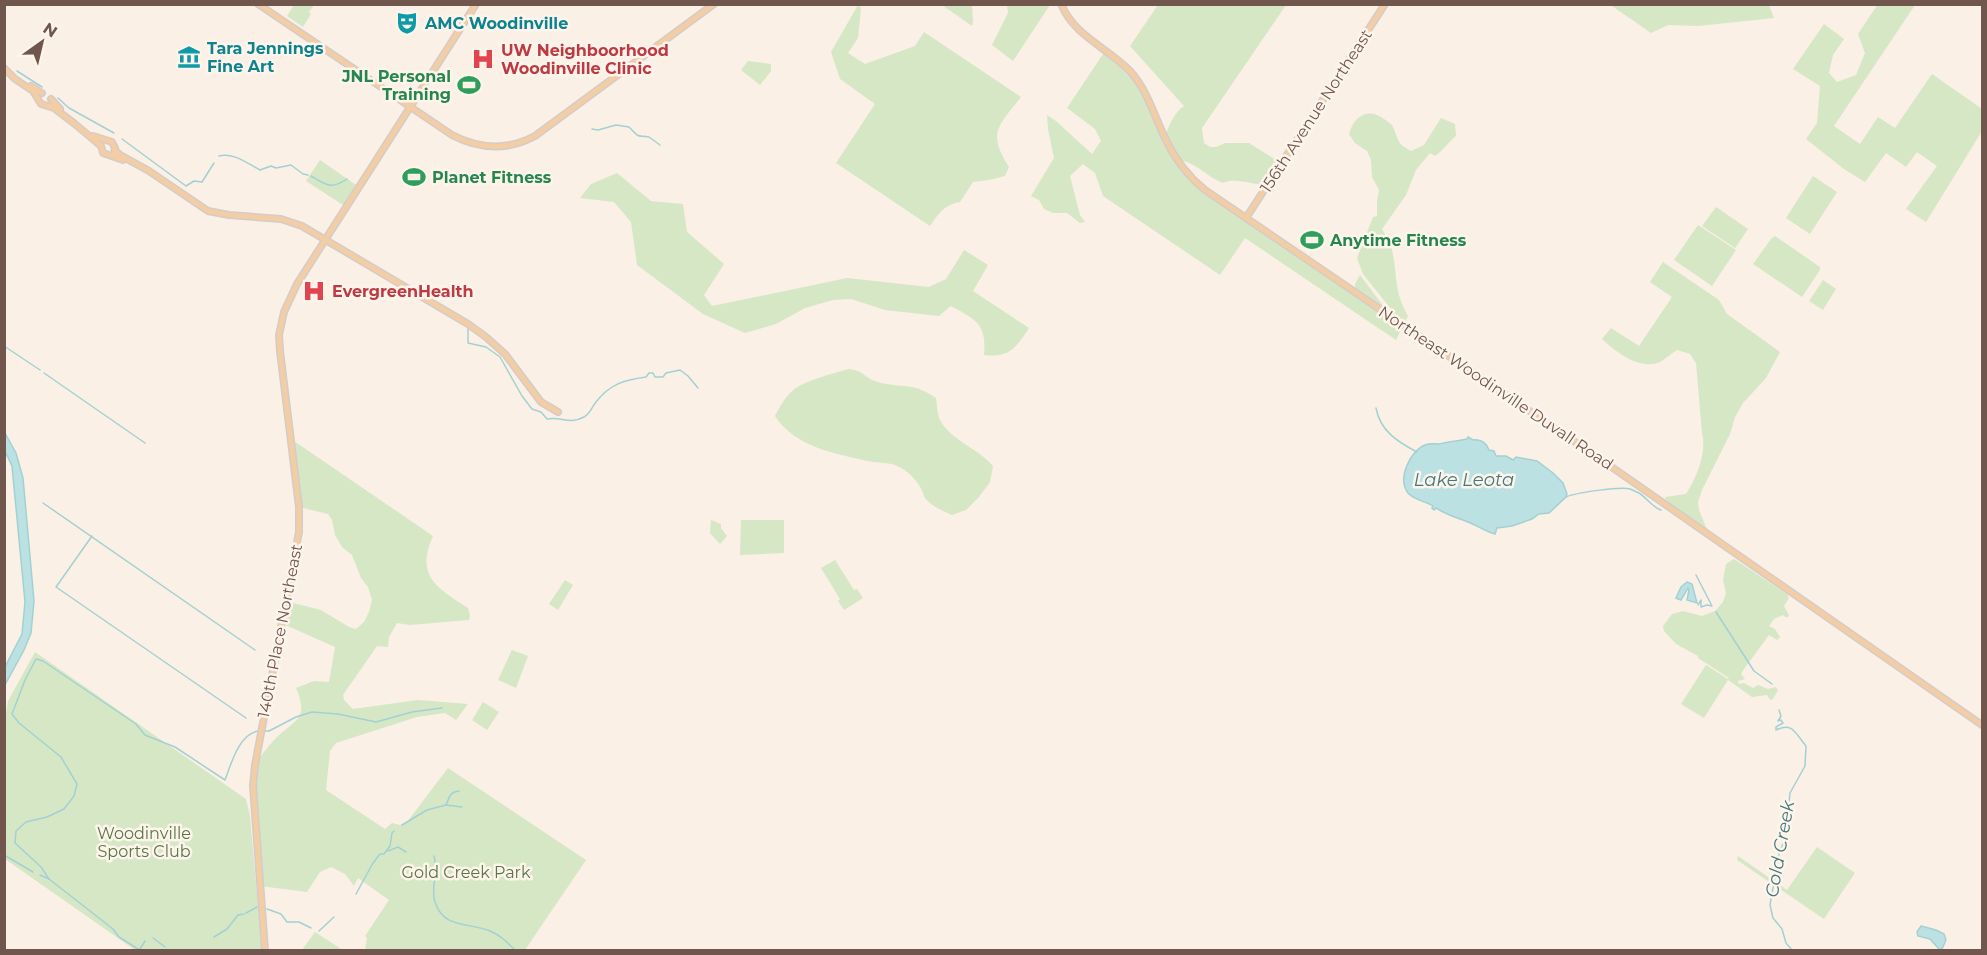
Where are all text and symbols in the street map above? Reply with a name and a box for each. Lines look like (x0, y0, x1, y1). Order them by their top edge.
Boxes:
theatre icon: AMC Woodinville (394, 10, 420, 36)
north arrow (12, 12, 72, 72)
place label: AMC Woodinville (424, 14, 568, 33)
text: N (39, 18, 61, 41)
street label: 156th Avenue Northeast (1256, 25, 1376, 196)
place label: Tara Jennings Fine Art (207, 39, 324, 76)
place label: UW Neighboorhood Woodinville Clinic (501, 41, 669, 78)
museum icon: Tara Jennings Fine Art (176, 44, 202, 70)
hospital icon: UW Neighboorhood Woodinville Clinic (470, 46, 496, 72)
place label: JNL Personal Training (341, 67, 451, 104)
sports icon: JNL Personal Training (456, 72, 482, 98)
sports icon: Planet Fitness (401, 164, 427, 190)
place label: Planet Fitness (432, 168, 552, 187)
sports icon: Anytime Fitness (1299, 227, 1325, 253)
place label: Anytime Fitness (1329, 231, 1467, 250)
hospital icon: EvergreenHealth (301, 278, 327, 304)
place label: EvergreenHealth (332, 282, 474, 301)
street label: Northeast Woodinville Duvall Road (1375, 302, 1617, 474)
water label: Lake Leota (1414, 469, 1514, 491)
street label: 140th Place Northeast (254, 542, 306, 720)
water label: Cold Creek (1761, 798, 1800, 899)
park label: Woodinville Sports Club (97, 824, 191, 861)
park label: Gold Creek Park (402, 863, 531, 882)

